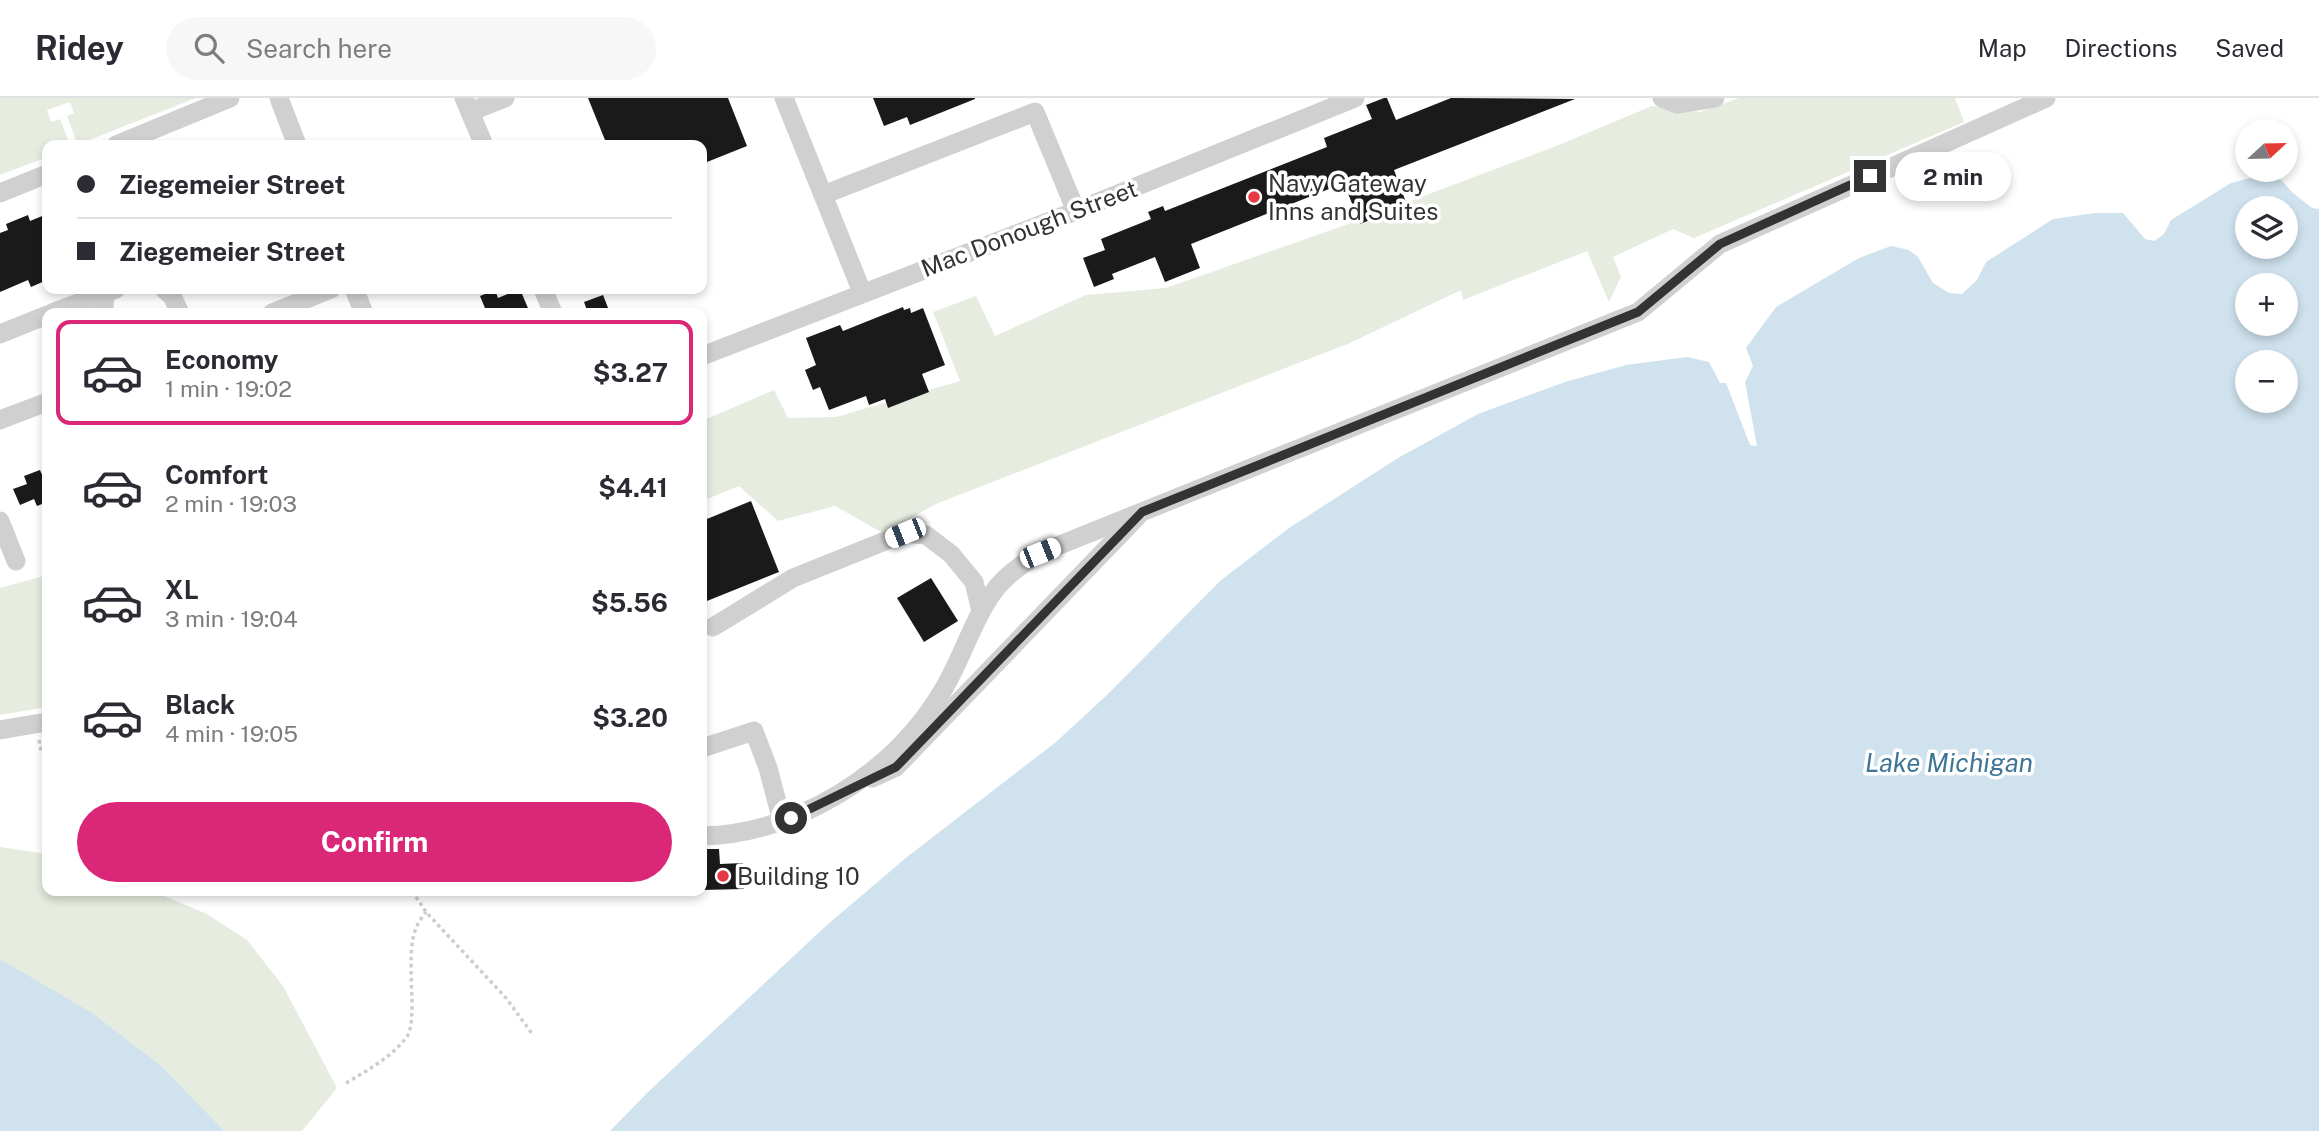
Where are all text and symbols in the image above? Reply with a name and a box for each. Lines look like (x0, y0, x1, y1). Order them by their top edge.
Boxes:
search box (166, 17, 656, 80)
text: Ridey (35, 29, 124, 67)
icon: search (190, 29, 228, 67)
text: Search here (246, 33, 392, 64)
text: Map (1978, 34, 2027, 62)
text: Directions (2065, 34, 2177, 62)
text: Saved (2215, 34, 2284, 62)
north arrow (2235, 119, 2298, 182)
map controls (2235, 119, 2298, 413)
callout: 2 min (1895, 152, 2010, 200)
route end (1854, 160, 1886, 192)
text: 2 min (1923, 163, 1983, 190)
text: Ziegemeier Street (119, 169, 345, 200)
place label: Navy Gateway Inns and Suites (1268, 169, 1438, 225)
street label: Mac Donough Street (917, 174, 1141, 282)
marker: Navy Gateway Inns and Suites (1246, 189, 1262, 205)
button: layers (2235, 196, 2298, 259)
text: Ziegemeier Street (119, 236, 345, 267)
button: + (2235, 273, 2298, 336)
icon: car (81, 341, 144, 404)
text: Economy (165, 344, 278, 375)
button: − (2235, 350, 2298, 413)
text: $3.27 (593, 357, 668, 388)
text: 1 min · 19:02 (165, 375, 292, 402)
icon: car (81, 456, 144, 519)
text: Comfort (165, 459, 268, 490)
text: $4.41 (598, 472, 668, 503)
text: 2 min · 19:03 (165, 490, 297, 517)
car (882, 515, 929, 551)
car (1017, 535, 1064, 571)
icon: car (81, 571, 144, 634)
text: XL (165, 574, 199, 605)
text: $5.56 (591, 587, 668, 618)
text: 3 min · 19:04 (165, 605, 298, 632)
icon: car (81, 686, 144, 749)
text: Black (165, 689, 235, 720)
text: $3.20 (592, 702, 668, 733)
text: 4 min · 19:05 (165, 720, 298, 747)
water label: Lake Michigan (1865, 747, 2033, 778)
button: Confirm (77, 802, 672, 882)
route start (775, 802, 807, 834)
place label: Building 10 (737, 862, 860, 890)
marker: Building 10 (715, 868, 731, 884)

